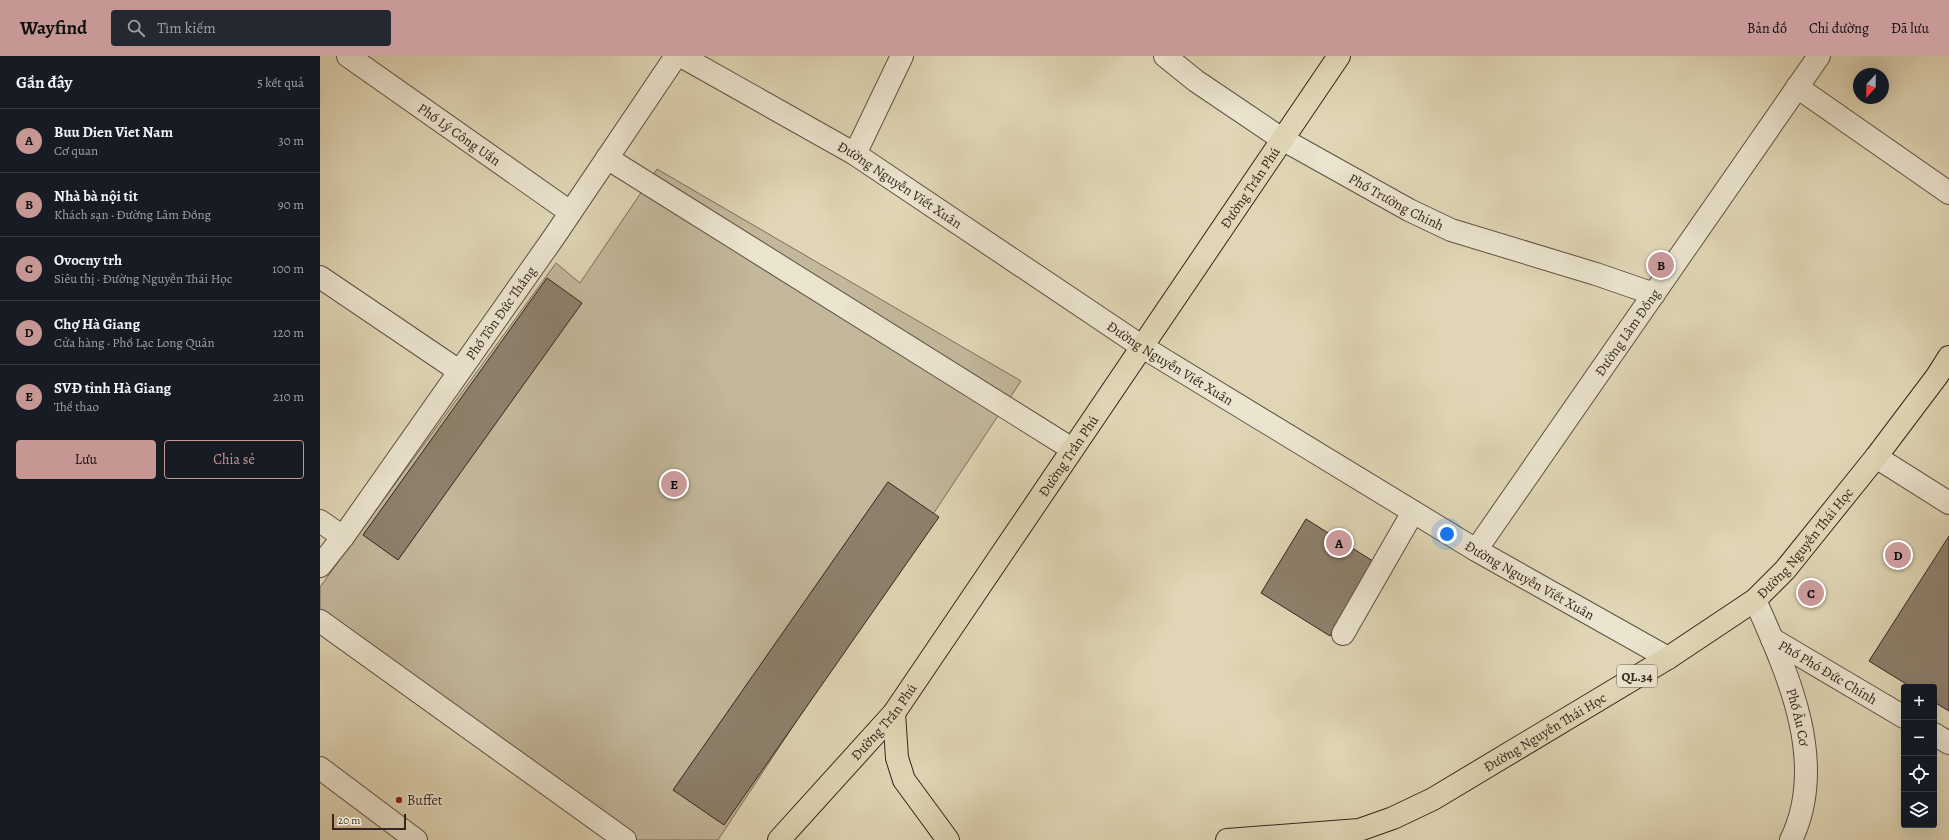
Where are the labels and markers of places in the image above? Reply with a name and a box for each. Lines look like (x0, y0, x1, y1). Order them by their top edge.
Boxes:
pin: B (1648, 250, 1674, 280)
pin: E (661, 469, 687, 499)
pin: A (1326, 528, 1352, 558)
pin: D (1885, 540, 1911, 570)
pin: C (1798, 578, 1824, 608)
place label: Buffet (407, 791, 443, 810)
marker: Buffet (394, 795, 404, 805)

